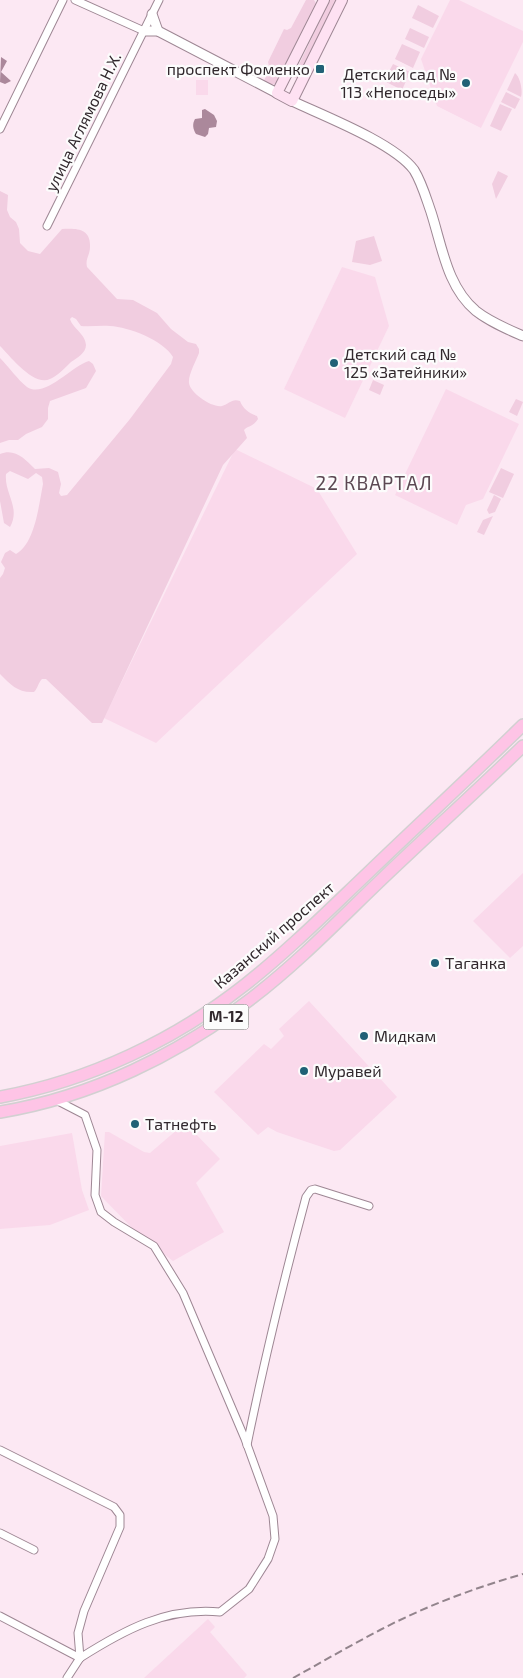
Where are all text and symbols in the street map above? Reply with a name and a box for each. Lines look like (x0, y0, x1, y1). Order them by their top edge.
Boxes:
street label: улица Аглямова Н.Х. (41, 49, 125, 195)
place label: проспект Фоменко (167, 59, 310, 78)
marker: проспект Фоменко (314, 63, 326, 75)
place label: Детский сад № 113 «Непоседы» (340, 64, 456, 101)
marker: Детский сад № 113 «Непоседы» (460, 77, 472, 89)
place label: Детский сад № 125 «Затейники» (344, 344, 467, 381)
marker: Детский сад № 125 «Затейники» (328, 357, 340, 369)
district label: 22 КВАРТАЛ (315, 471, 433, 494)
street label: Казанский проспект (210, 877, 338, 992)
place label: Таганка (445, 953, 506, 972)
marker: Таганка (429, 957, 441, 969)
road number: М-12 (204, 1004, 248, 1030)
place label: Мидкам (374, 1026, 436, 1045)
marker: Мидкам (358, 1030, 370, 1042)
place label: Муравей (314, 1061, 382, 1081)
marker: Муравей (298, 1065, 310, 1077)
place label: Татнефть (145, 1114, 217, 1133)
marker: Татнефть (129, 1118, 141, 1130)

